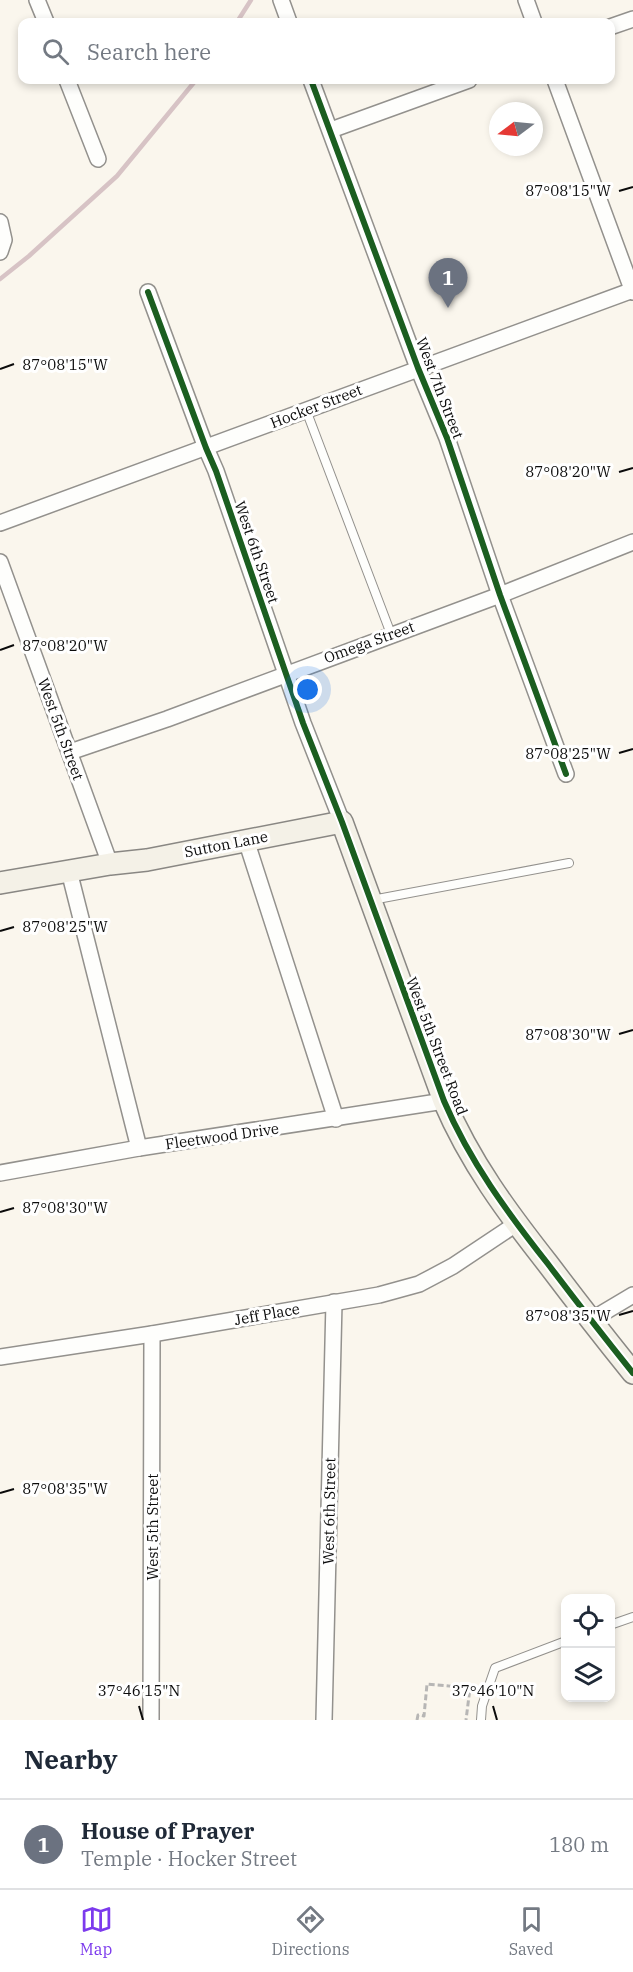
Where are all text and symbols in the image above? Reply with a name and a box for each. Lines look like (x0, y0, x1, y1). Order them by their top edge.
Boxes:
search box (18, 18, 615, 84)
icon: search (39, 35, 72, 68)
text: Search here (87, 37, 211, 66)
north arrow (489, 102, 543, 156)
text: 87°08'15"W (525, 181, 611, 200)
pin: 1 (428, 258, 468, 308)
street label: West 7th Street (412, 335, 468, 441)
text: 87°08'15"W (22, 355, 108, 374)
street label: Hocker Street (267, 380, 365, 432)
text: 87°08'20"W (525, 462, 611, 481)
street label: West 6th Street (231, 498, 283, 606)
street label: Omega Street (321, 617, 417, 667)
text: 87°08'20"W (22, 636, 108, 655)
street label: West 5th Street (34, 675, 88, 783)
your location (293, 675, 322, 704)
text: 87°08'25"W (525, 744, 611, 763)
street label: Sutton Lane (183, 827, 269, 861)
text: 87°08'25"W (22, 917, 108, 936)
street label: West 5th Street Road (402, 974, 472, 1118)
text: 87°08'30"W (525, 1025, 611, 1044)
street label: Fleetwood Drive (164, 1119, 280, 1153)
text: 87°08'30"W (22, 1198, 108, 1217)
street label: Jeff Place (233, 1299, 301, 1329)
text: 87°08'35"W (525, 1306, 611, 1325)
street label: West 6th Street (319, 1457, 339, 1565)
street label: West 5th Street (143, 1473, 162, 1581)
text: 87°08'35"W (22, 1479, 108, 1498)
map controls (561, 1594, 615, 1702)
button: locate (561, 1594, 615, 1648)
button: layers (561, 1648, 615, 1702)
text: 37°46'15"N (98, 1681, 180, 1700)
text: 37°46'10"N (452, 1681, 534, 1700)
text: Nearby (24, 1742, 118, 1776)
text: House of Prayer (81, 1816, 254, 1845)
text: 1 (38, 1831, 50, 1858)
text: 180 m (549, 1831, 609, 1858)
text: Temple · Hocker Street (81, 1845, 297, 1872)
tab: Map (80, 1903, 113, 1959)
tab: Directions (272, 1903, 350, 1959)
tab: Saved (509, 1903, 553, 1959)

